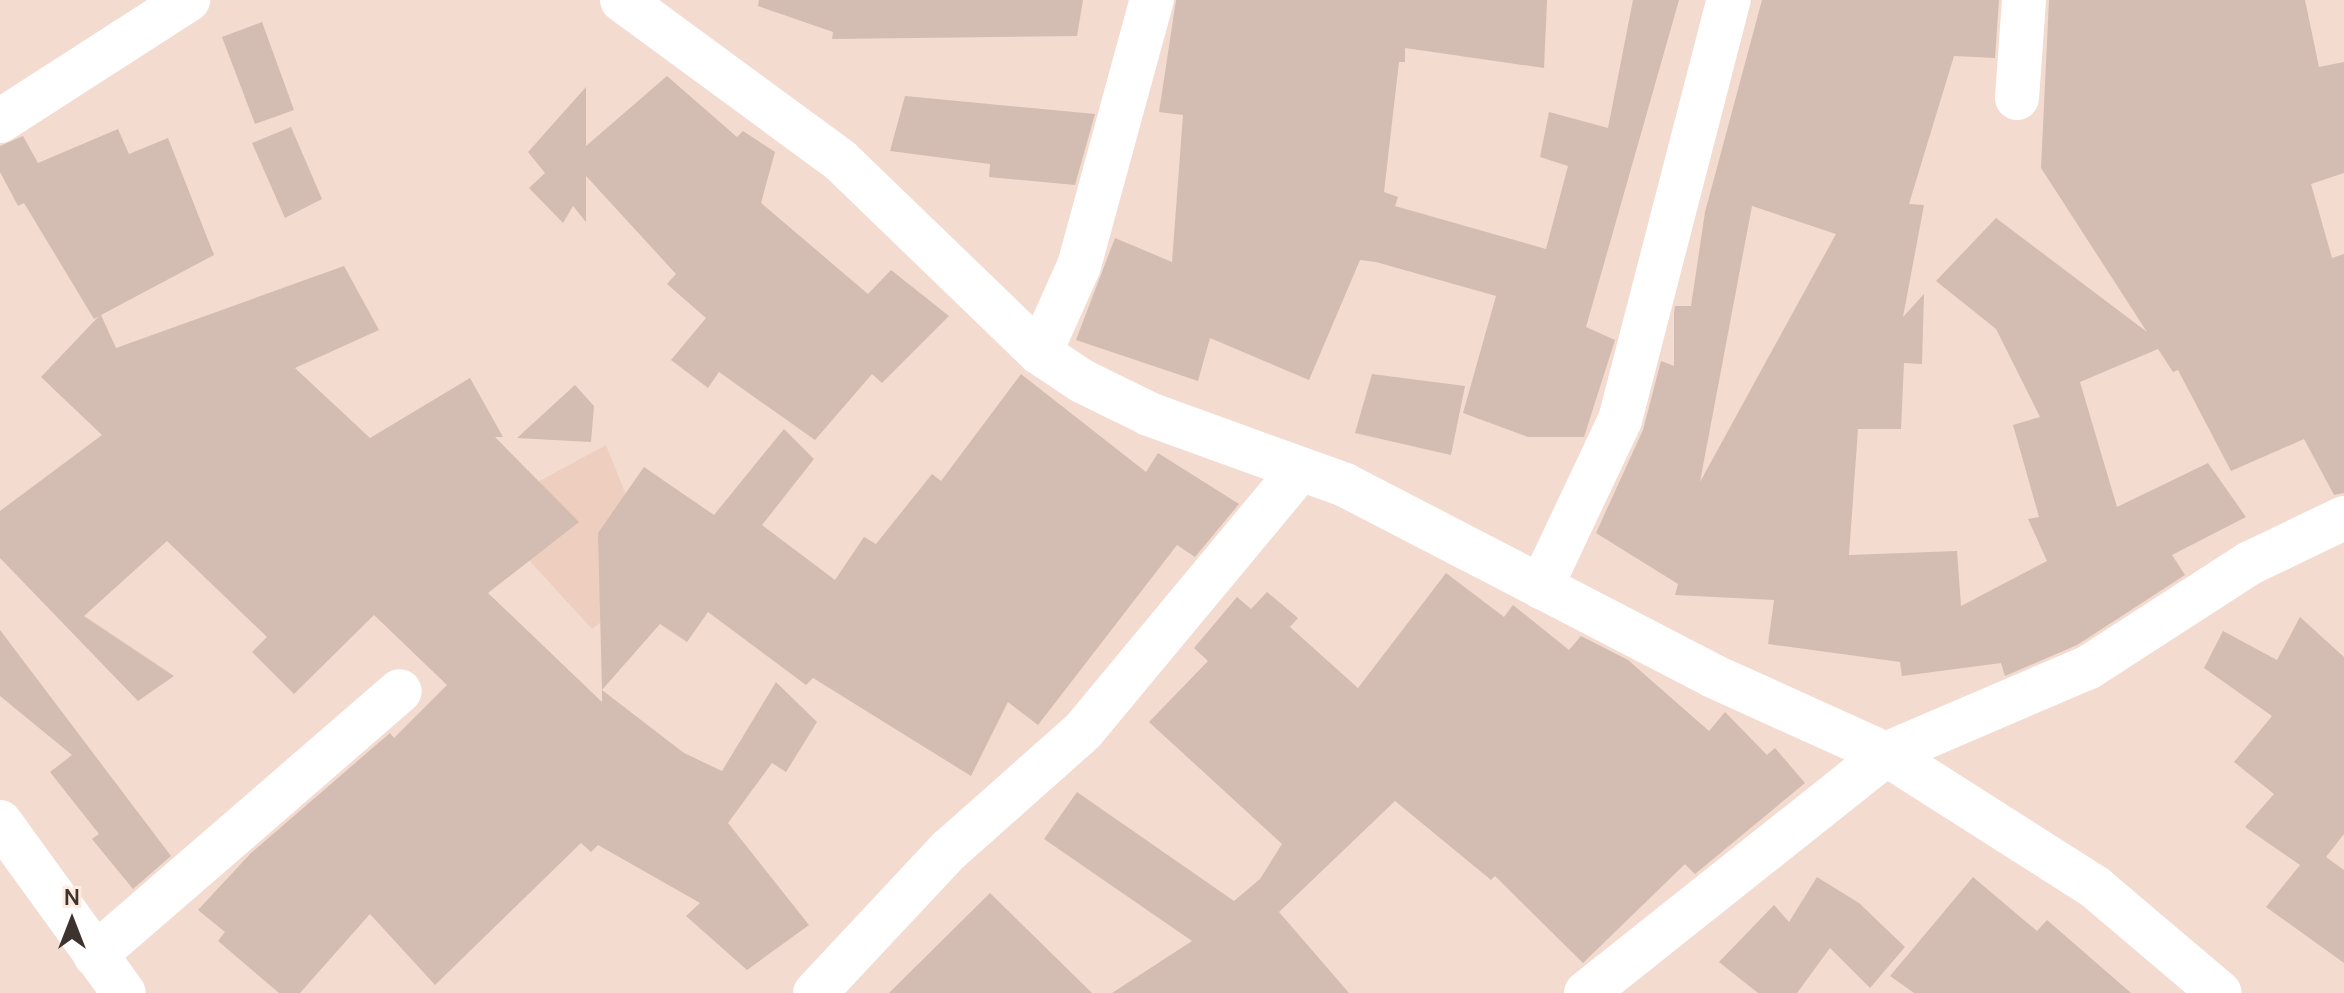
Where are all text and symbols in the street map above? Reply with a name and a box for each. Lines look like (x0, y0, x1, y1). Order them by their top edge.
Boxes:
north arrow (32, 881, 112, 961)
text: N (64, 882, 80, 912)

